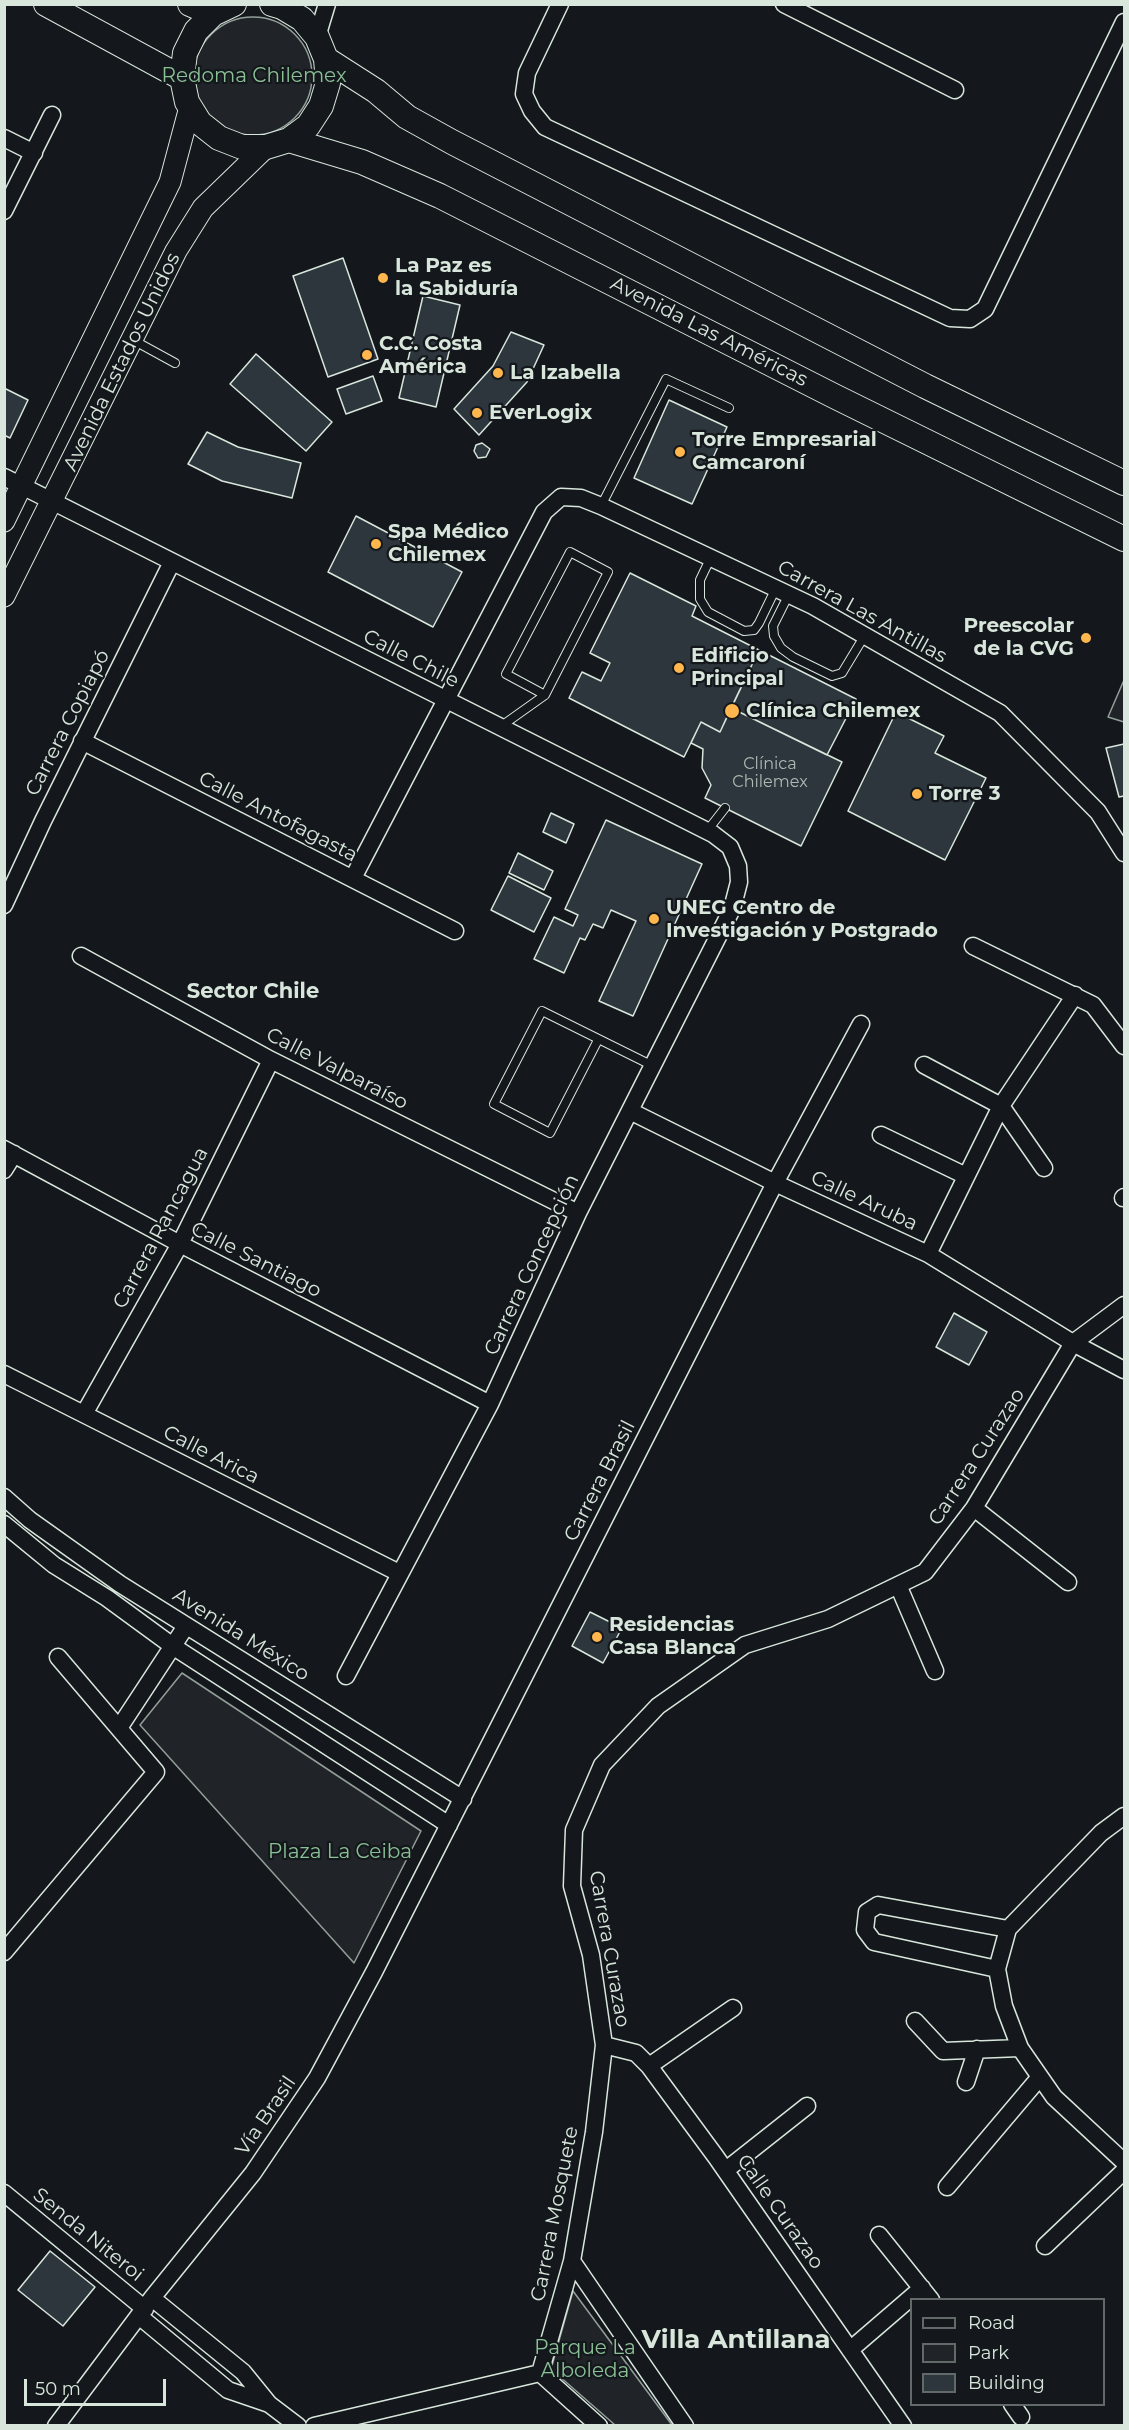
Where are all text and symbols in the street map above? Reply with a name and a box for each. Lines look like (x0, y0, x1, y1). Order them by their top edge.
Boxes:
park label: Redoma Chilemex (161, 64, 347, 88)
street label: Avenida Estados Unidos (59, 249, 185, 475)
place label: La Paz es la Sabiduría (395, 254, 518, 301)
marker: La Paz es la Sabiduría (376, 271, 390, 285)
street label: Avenida Las Américas (606, 272, 812, 392)
place label: C.C. Costa América (379, 332, 483, 379)
marker: C.C. Costa América (360, 348, 374, 362)
place label: La Izabella (510, 361, 621, 385)
marker: La Izabella (491, 366, 505, 380)
place label: EverLogix (489, 401, 592, 425)
marker: EverLogix (470, 406, 484, 420)
place label: Torre Empresarial Camcaroní (692, 428, 877, 475)
marker: Torre Empresarial Camcaroní (673, 445, 687, 459)
place label: Spa Médico Chilemex (388, 520, 509, 567)
marker: Spa Médico Chilemex (369, 537, 383, 551)
street label: Carrera Las Antillas (773, 555, 951, 669)
place label: Preescolar de la CVG (963, 614, 1074, 661)
street label: Calle Chile (359, 625, 463, 693)
marker: Preescolar de la CVG (1079, 631, 1093, 645)
place label: Edificio Principal (691, 644, 784, 691)
street label: Carrera Copiapó (21, 646, 115, 800)
marker: Edificio Principal (672, 661, 686, 675)
place label: Clínica Chilemex (746, 699, 920, 723)
marker: Clínica Chilemex (723, 702, 741, 720)
house number: Clínica Chilemex (732, 754, 808, 792)
street label: Calle Antofagasta (194, 767, 362, 867)
place label: Torre 3 (929, 782, 1000, 806)
marker: Torre 3 (910, 787, 924, 801)
place label: UNEG Centro de Investigación y Postgrado (666, 896, 938, 943)
marker: UNEG Centro de Investigación y Postgrado (647, 912, 661, 926)
district label: Sector Chile (187, 979, 319, 1005)
street label: Calle Valparaíso (262, 1023, 412, 1115)
street label: Carrera Rancagua (108, 1143, 214, 1313)
street label: Calle Aruba (807, 1166, 921, 1236)
street label: Carrera Concepción (480, 1171, 584, 1359)
street label: Calle Santiago (187, 1217, 325, 1303)
street label: Carrera Curazao (924, 1384, 1030, 1530)
street label: Carrera Brasil (559, 1417, 641, 1545)
street label: Calle Arica (159, 1421, 263, 1489)
street label: Avenida México (168, 1583, 314, 1687)
place label: Residencias Casa Blanca (609, 1613, 736, 1660)
marker: Residencias Casa Blanca (590, 1630, 604, 1644)
park label: Plaza La Ceiba (268, 1840, 412, 1864)
street label: Carrera Curazao (583, 1869, 635, 2029)
street label: Vía Brasil (231, 2072, 301, 2160)
street label: Carrera Mosquete (526, 2124, 584, 2304)
street label: Calle Curazao (732, 2150, 828, 2274)
street label: Senda Niteroi (28, 2183, 148, 2287)
legend (910, 2298, 1105, 2406)
text: Road (968, 2312, 1015, 2334)
district label: Villa Antillana (642, 2324, 830, 2356)
park label: Parque La Alboleda (534, 2336, 636, 2383)
text: Park (968, 2342, 1009, 2364)
scale bar (27, 2367, 170, 2405)
text: Building (968, 2372, 1045, 2394)
text: 50 m (35, 2378, 81, 2400)

